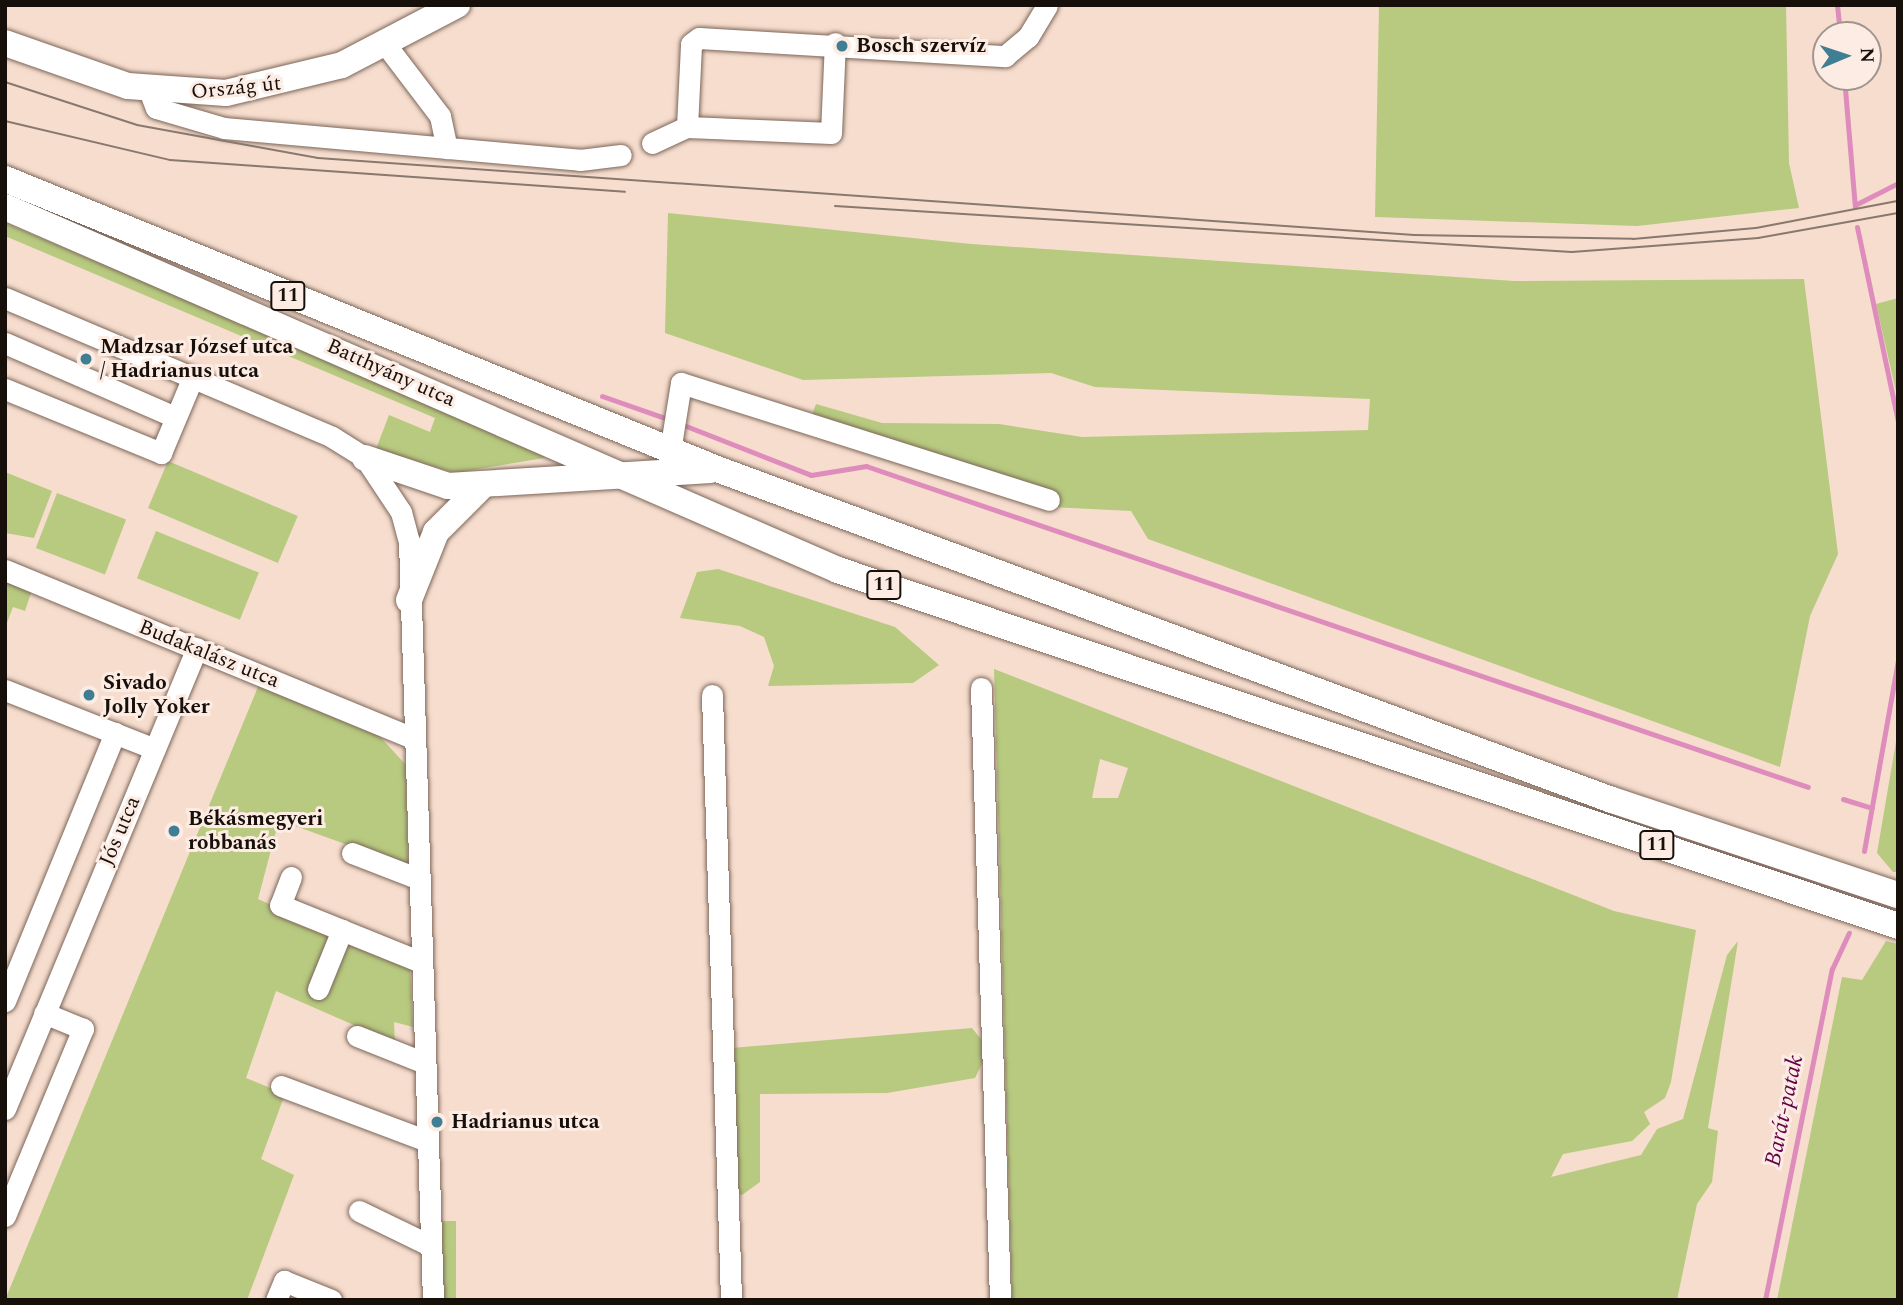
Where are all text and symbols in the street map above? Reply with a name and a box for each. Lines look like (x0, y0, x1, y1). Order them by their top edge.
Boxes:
north arrow (1812, 21, 1882, 91)
place label: Bosch szervíz (856, 33, 987, 59)
marker: Bosch szervíz (834, 38, 850, 54)
text: N (1852, 47, 1881, 64)
street label: Ország út (190, 71, 282, 105)
road number: 11 (269, 280, 307, 312)
street label: Batthyány utca (323, 333, 459, 413)
place label: Madzsar József utca / Hadrianus utca (100, 334, 293, 384)
marker: Madzsar József utca / Hadrianus utca (78, 351, 94, 367)
road number: 11 (865, 570, 903, 600)
street label: Budakalász utca (135, 614, 283, 694)
place label: Sivado Jolly Yoker (103, 670, 210, 720)
marker: Sivado Jolly Yoker (81, 687, 97, 703)
street label: Jós utca (94, 792, 146, 870)
place label: Békásmegyeri robbanás (188, 806, 323, 856)
marker: Békásmegyeri robbanás (166, 823, 182, 839)
road number: 11 (1638, 830, 1676, 860)
water label: Barát-patak (1760, 1053, 1810, 1169)
place label: Hadrianus utca (451, 1109, 599, 1135)
marker: Hadrianus utca (429, 1114, 445, 1130)

